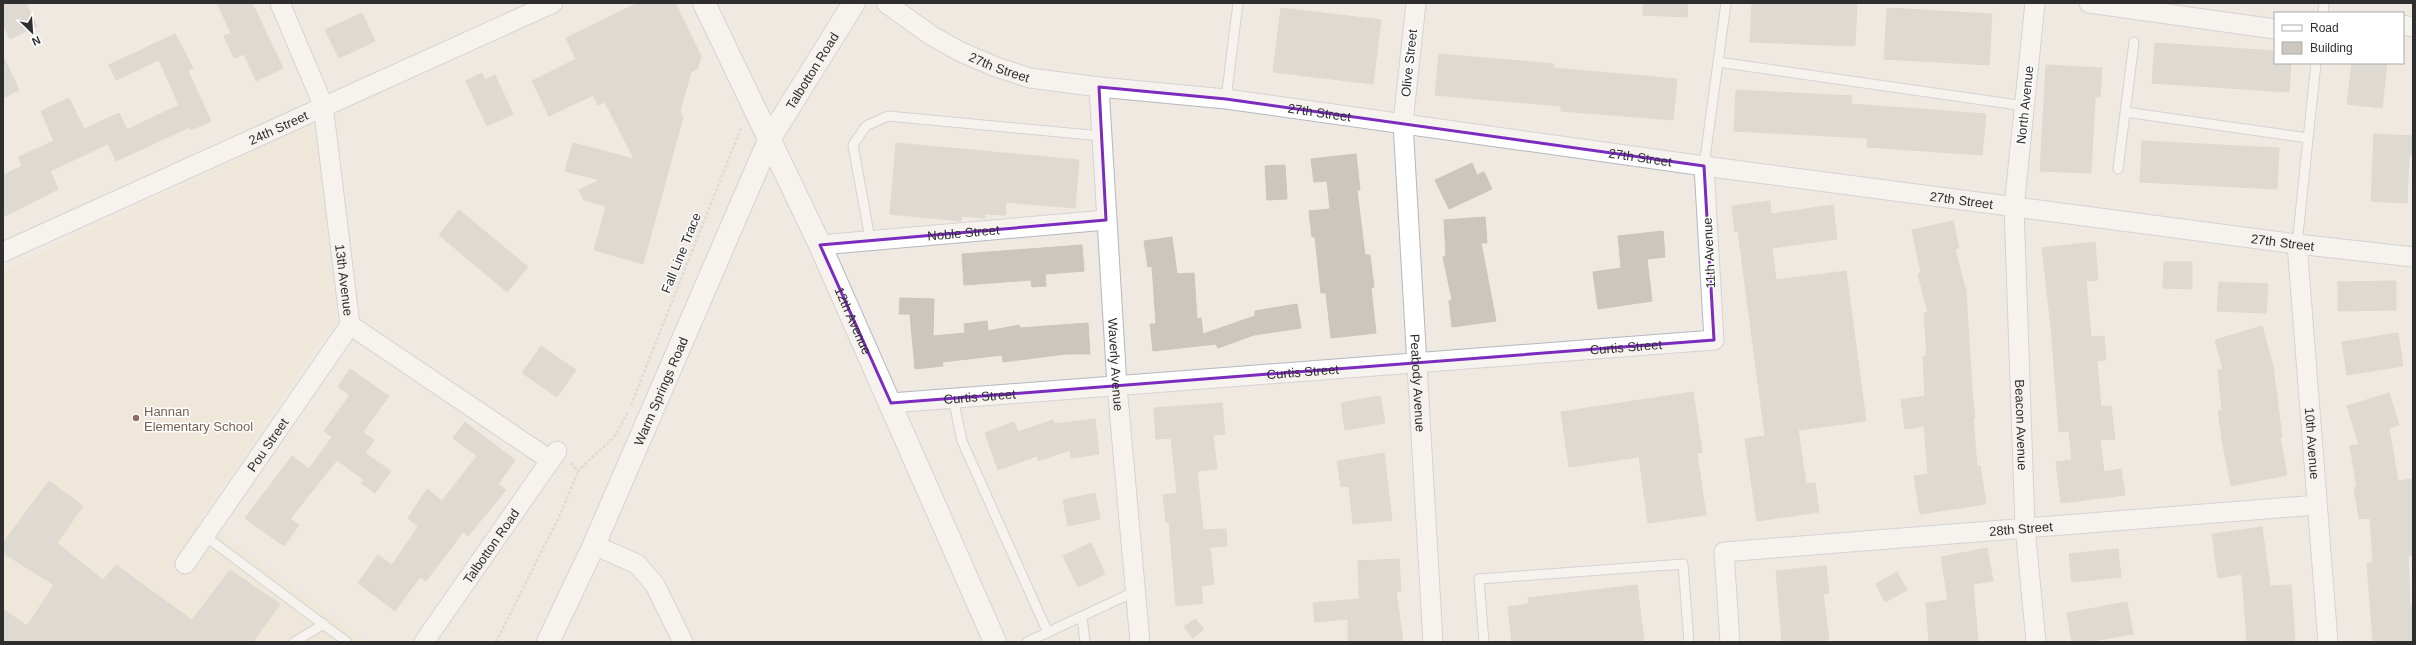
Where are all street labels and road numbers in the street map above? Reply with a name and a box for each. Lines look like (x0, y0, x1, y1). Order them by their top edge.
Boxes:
street label: Olive Street (1398, 28, 1420, 98)
street label: Talbotton Road (782, 30, 841, 112)
street label: 27th Street (967, 49, 1032, 85)
street label: North Avenue (2013, 65, 2037, 145)
street label: 27th Street (1287, 100, 1352, 124)
street label: 24th Street (246, 107, 311, 147)
street label: 27th Street (1608, 145, 1673, 169)
street label: 27th Street (1929, 188, 1994, 211)
street label: Fall Line Trace (658, 211, 704, 295)
street label: 11th Avenue (1700, 217, 1718, 289)
street label: Noble Street (927, 222, 1001, 243)
street label: 27th Street (2250, 231, 2315, 253)
street label: 13th Avenue (333, 243, 356, 317)
street label: 12th Avenue (832, 285, 875, 357)
street label: Waverly Avenue (1105, 317, 1127, 412)
street label: Peabody Avenue (1408, 333, 1428, 432)
street label: Warm Springs Road (631, 335, 691, 448)
street label: Curtis Street (1589, 336, 1663, 357)
street label: Curtis Street (1266, 361, 1340, 382)
street label: Beacon Avenue (2012, 379, 2031, 470)
street label: Curtis Street (943, 386, 1017, 406)
street label: 10th Avenue (2302, 407, 2323, 480)
street label: Pou Street (244, 415, 291, 474)
street label: Talbotton Road (460, 506, 522, 586)
street label: 28th Street (1989, 518, 2054, 538)

